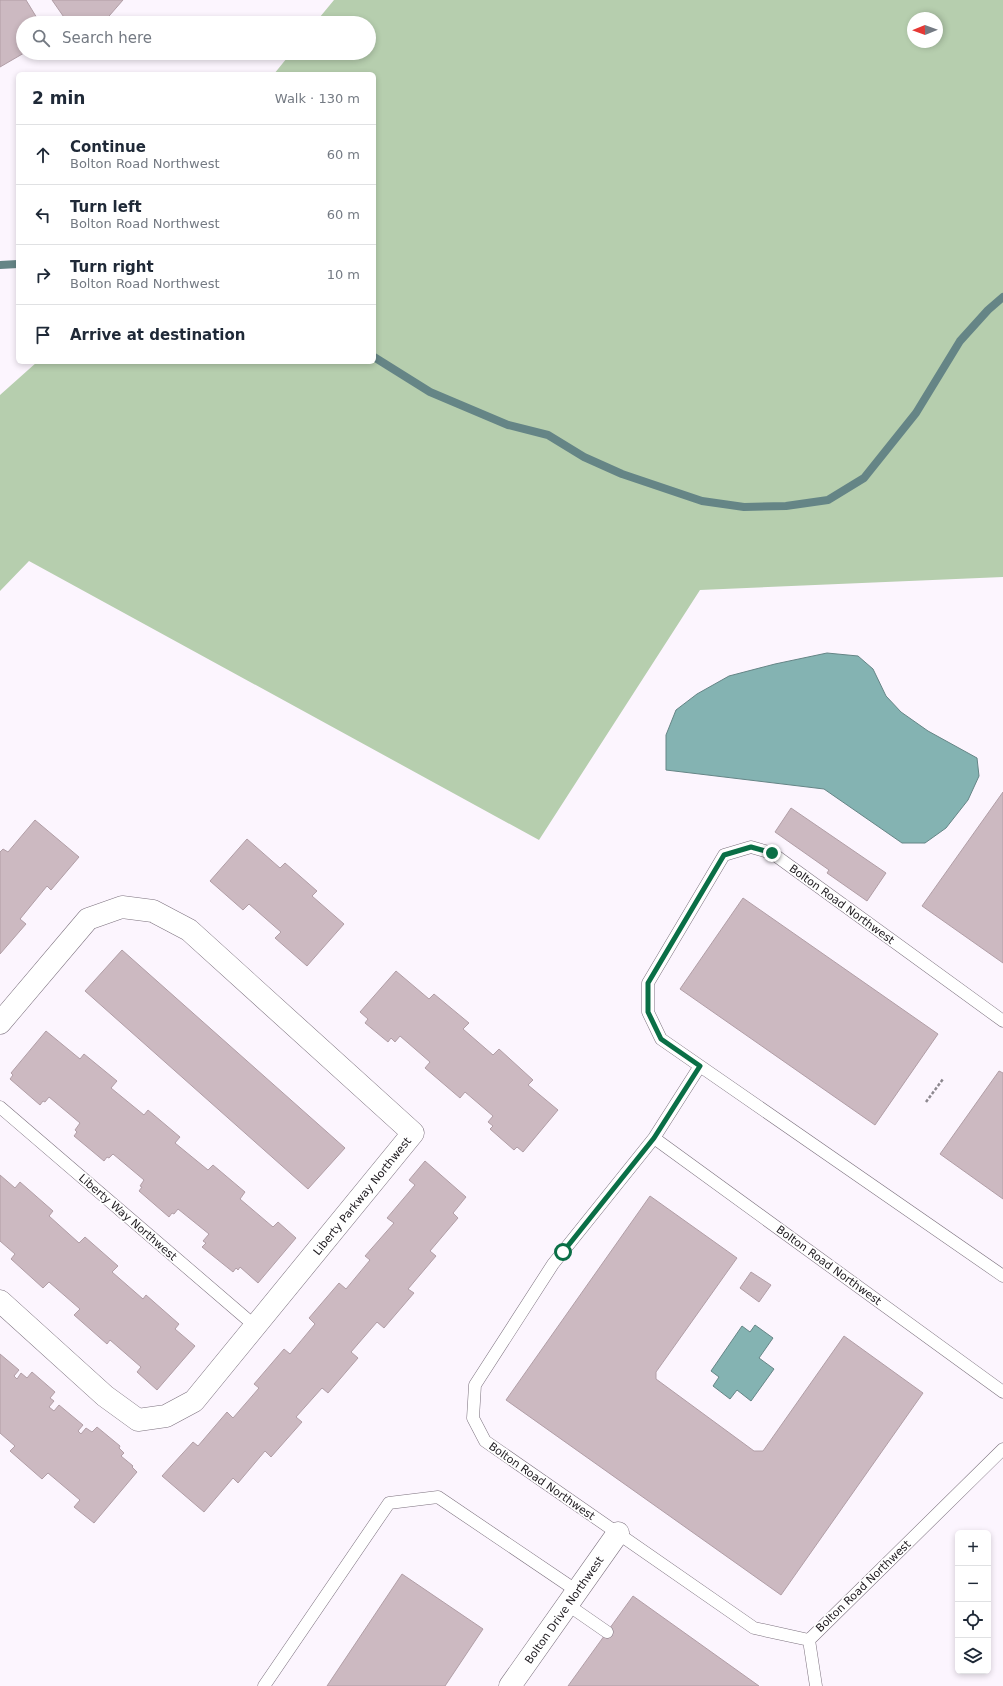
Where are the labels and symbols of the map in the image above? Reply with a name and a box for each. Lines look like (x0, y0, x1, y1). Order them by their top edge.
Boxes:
north arrow (907, 12, 943, 48)
route end (763, 844, 781, 862)
street label: Bolton Road Northwest (787, 862, 897, 947)
street label: Liberty Parkway Northwest (311, 1134, 414, 1258)
street label: Liberty Way Northwest (76, 1171, 180, 1264)
street label: Bolton Road Northwest (774, 1223, 884, 1308)
route start (554, 1243, 572, 1261)
street label: Bolton Road Northwest (486, 1440, 598, 1523)
street label: Bolton Road Northwest (813, 1537, 914, 1635)
street label: Bolton Drive Northwest (522, 1553, 607, 1667)

